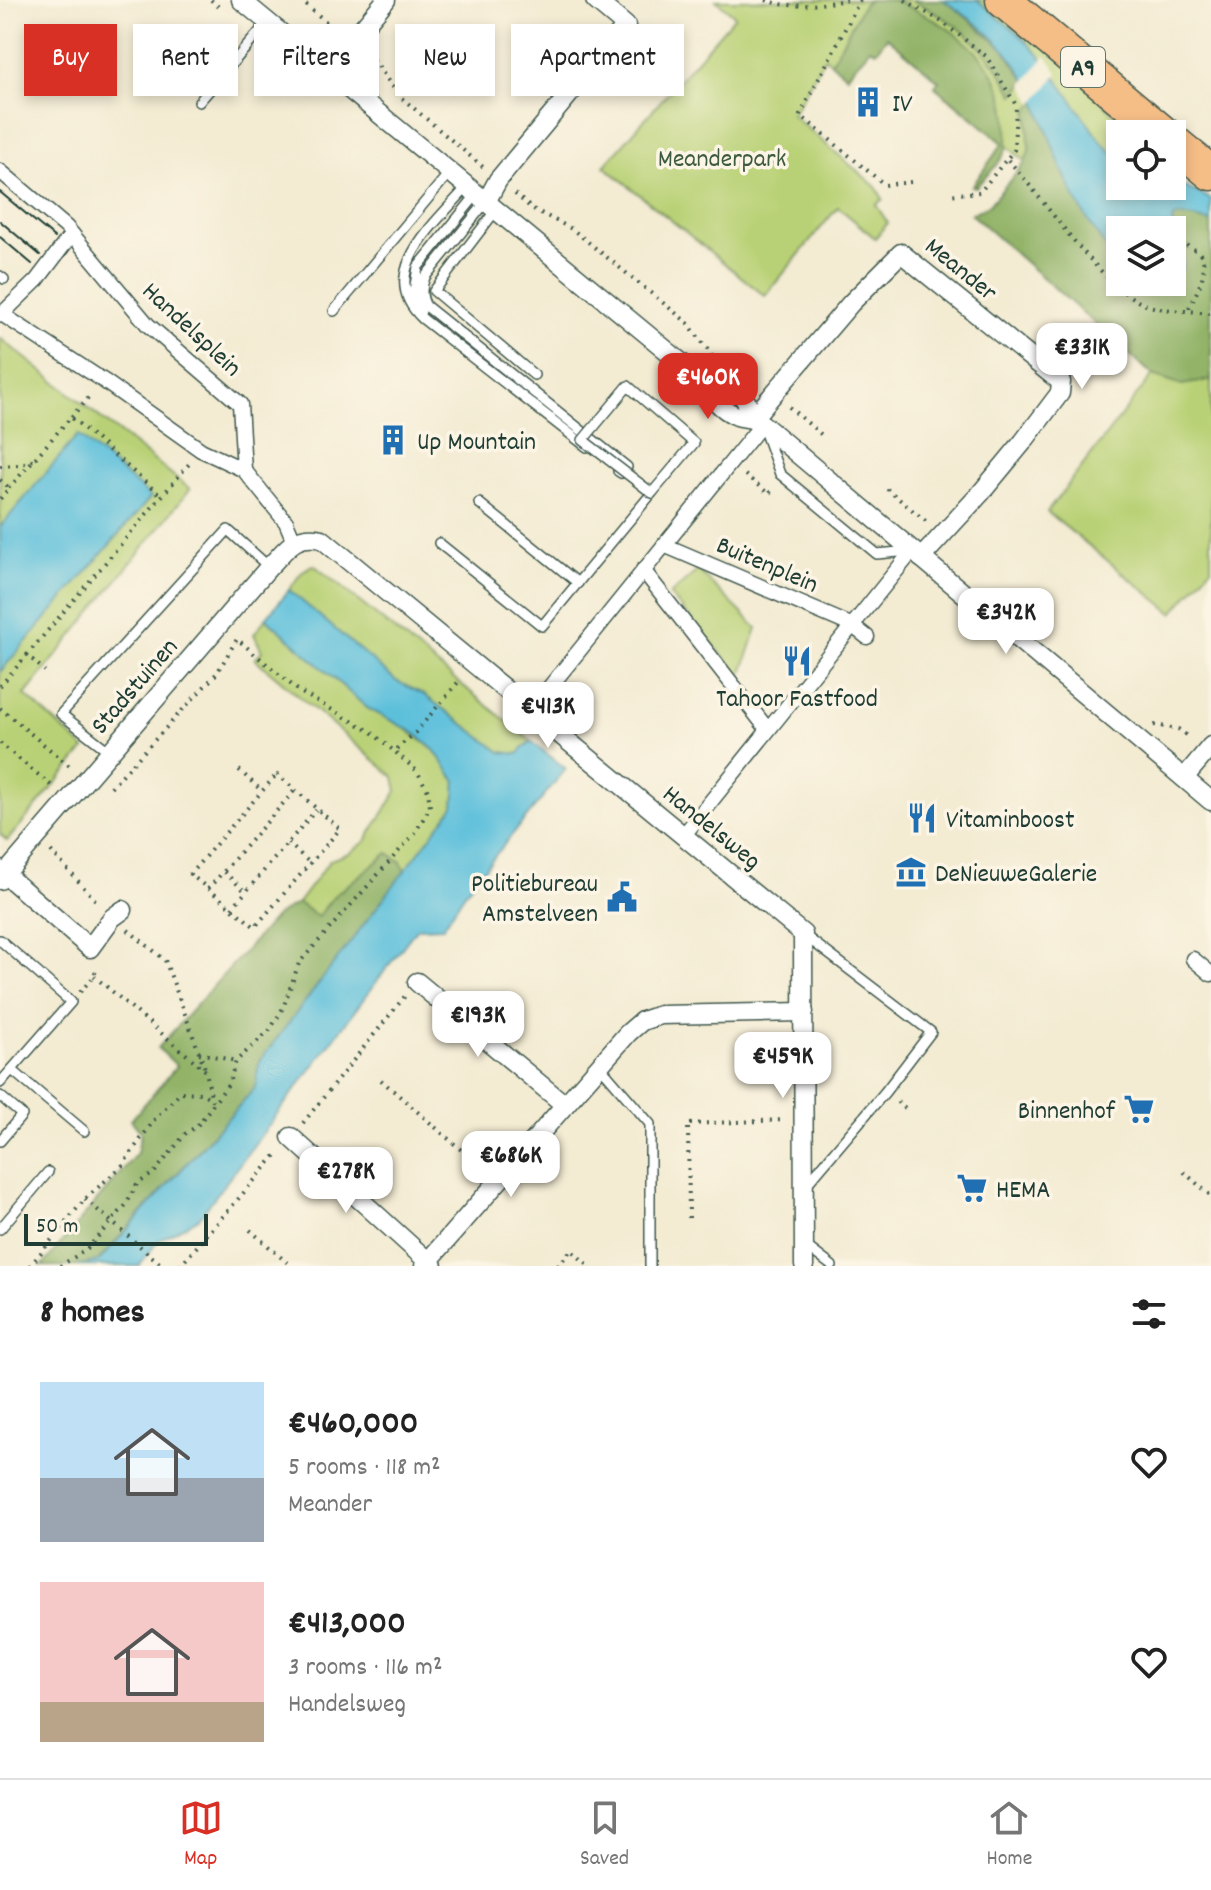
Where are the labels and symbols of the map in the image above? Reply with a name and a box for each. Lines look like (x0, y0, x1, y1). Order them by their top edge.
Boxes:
road number: A9 (1061, 47, 1105, 87)
building icon: IV (851, 85, 885, 119)
place label: IV (892, 87, 913, 124)
park label: Meanderpark (658, 142, 786, 179)
street label: Meander (915, 230, 1004, 312)
street label: Handelsplein (132, 275, 249, 387)
pin: €331K (1026, 323, 1138, 391)
pin: €460K (652, 353, 764, 421)
building icon: Up Mountain (376, 423, 410, 457)
place label: Up Mountain (417, 425, 536, 462)
street label: Buitenplein (710, 528, 823, 604)
pin: €342K (950, 588, 1062, 656)
street label: Stadstuinen (83, 631, 188, 744)
restaurant icon: Tahoor Fastfood (780, 644, 814, 678)
pin: €413K (492, 682, 604, 750)
place label: Tahoor Fastfood (716, 682, 878, 719)
street label: Handelsweg (653, 777, 768, 880)
restaurant icon: Vitaminboost (905, 801, 939, 835)
place label: Vitaminboost (946, 803, 1075, 840)
museum icon: DeNieuweGalerie (894, 855, 928, 889)
place label: DeNieuweGalerie (935, 857, 1097, 894)
place label: Politiebureau Amstelveen (471, 867, 598, 934)
public building icon: Politiebureau Amstelveen (605, 880, 639, 914)
pin: €193K (422, 991, 534, 1059)
pin: €459K (727, 1032, 839, 1100)
supermarket icon: Binnenhof (1122, 1092, 1156, 1126)
place label: Binnenhof (1018, 1094, 1116, 1131)
pin: €686K (455, 1131, 567, 1199)
pin: €278K (290, 1147, 402, 1215)
supermarket icon: HEMA (955, 1171, 989, 1205)
place label: HEMA (996, 1173, 1051, 1210)
scale bar (24, 1210, 208, 1246)

